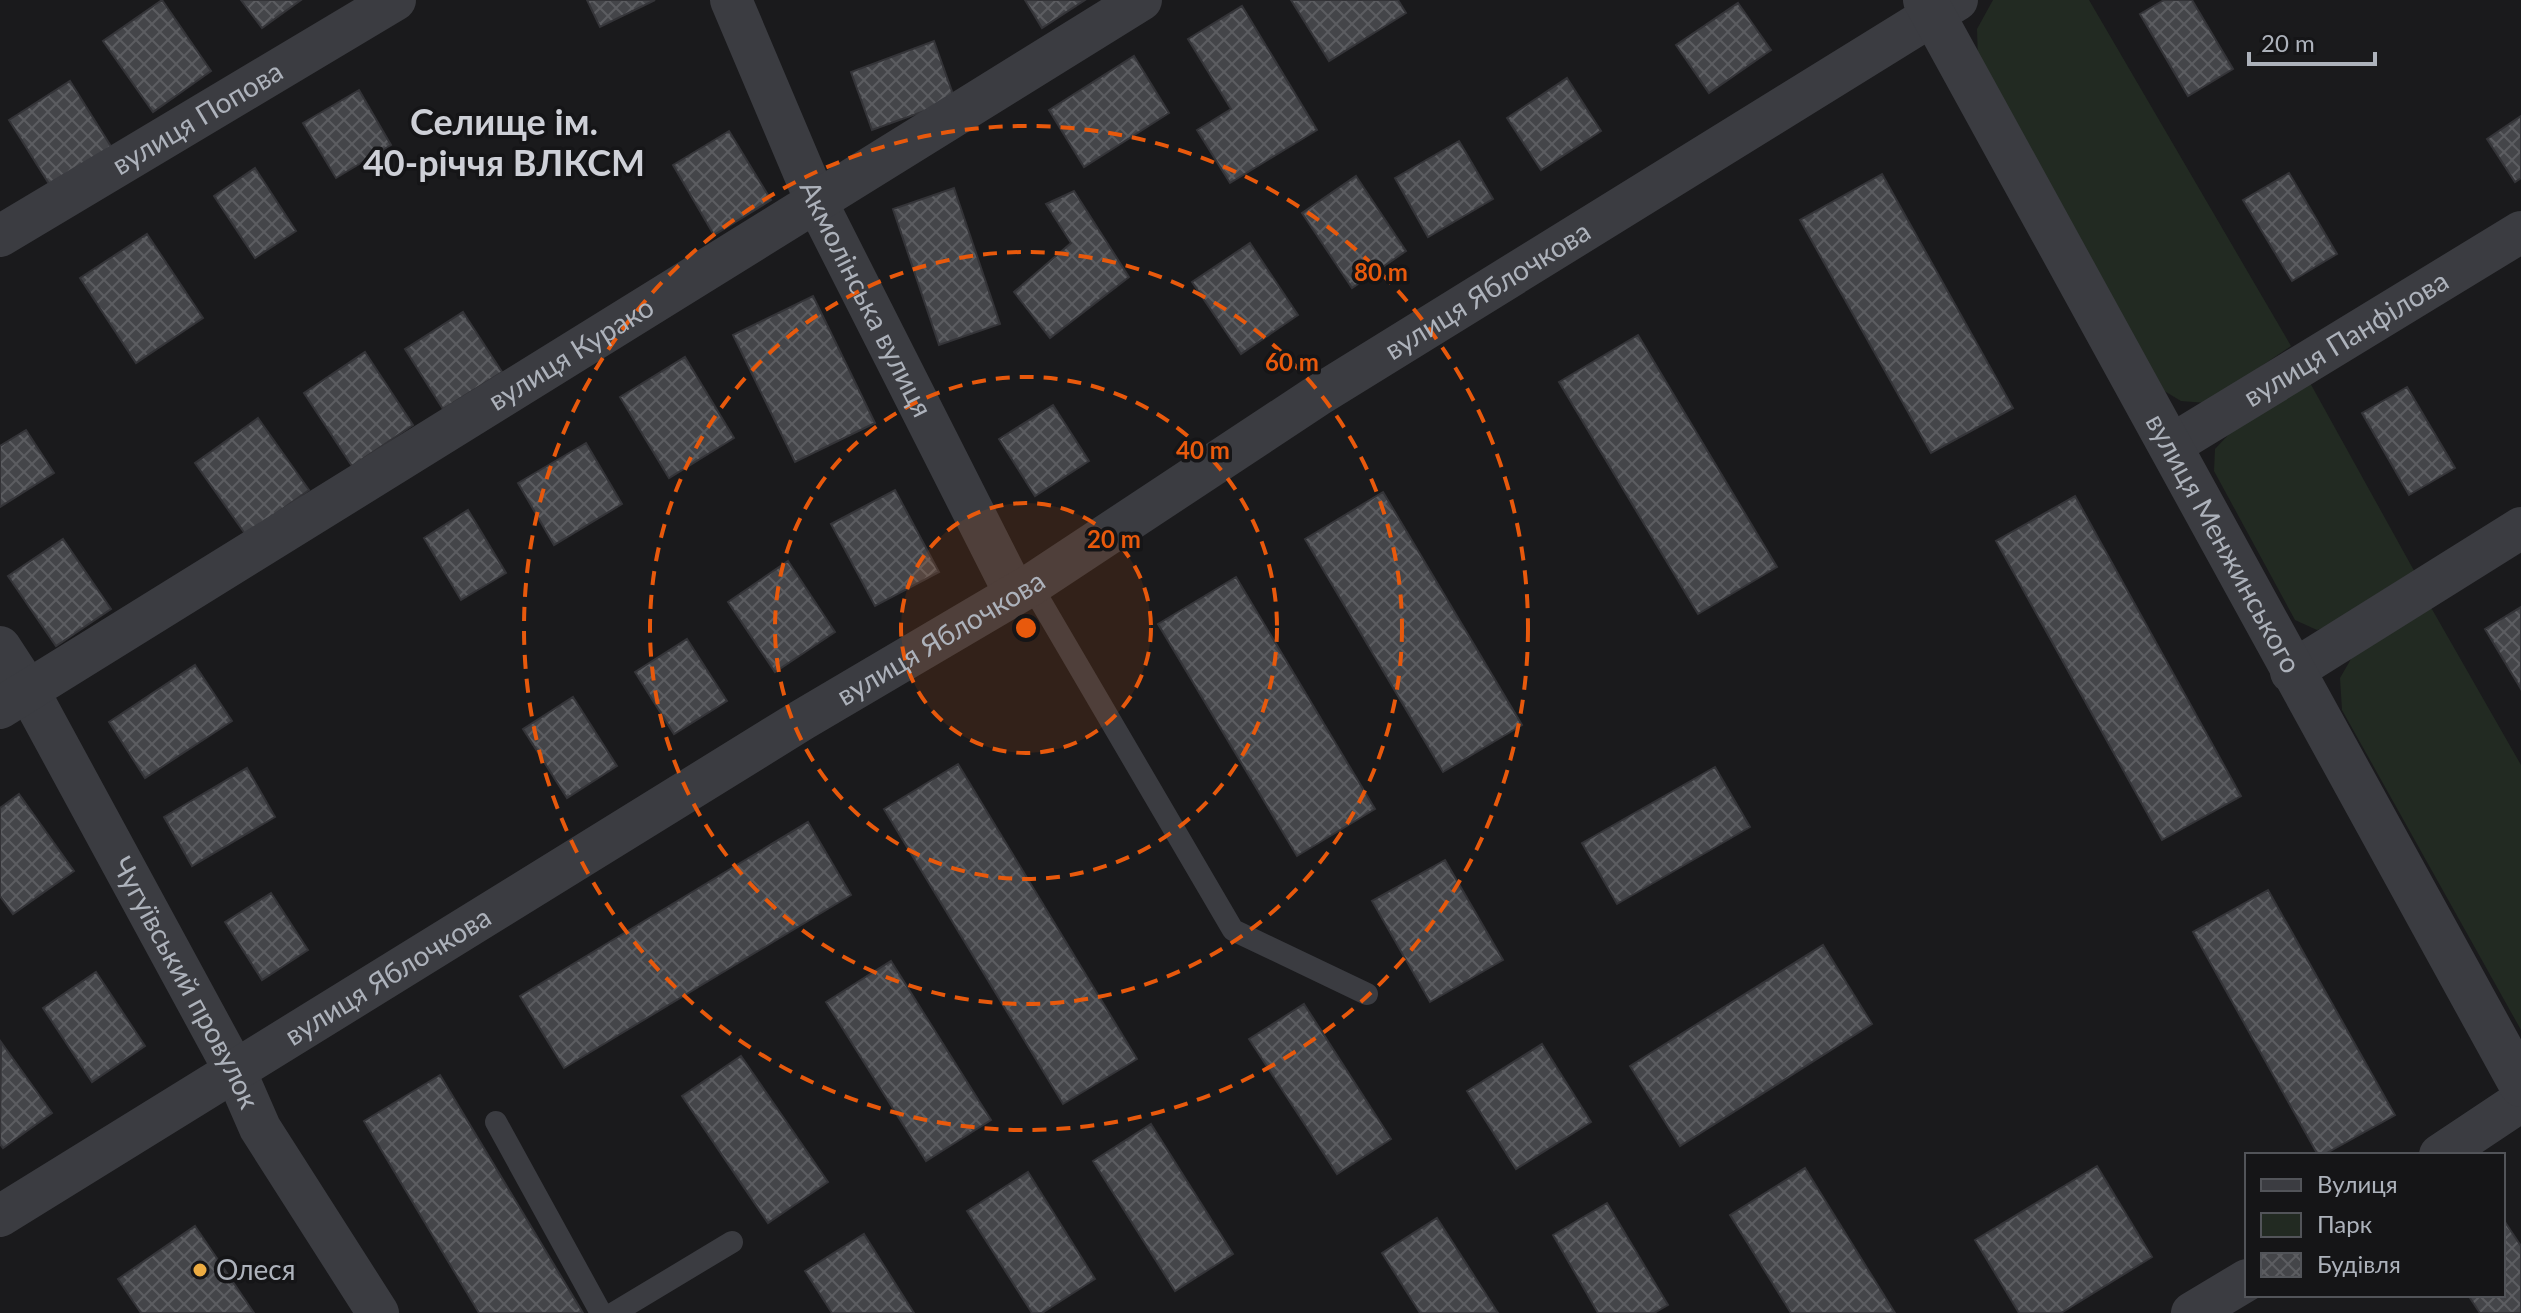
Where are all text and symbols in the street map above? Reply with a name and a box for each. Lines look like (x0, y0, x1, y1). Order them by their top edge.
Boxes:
scale bar (2249, 16, 2375, 66)
text: 20 m (2261, 28, 2315, 57)
street label: вулиця Попова (106, 53, 288, 181)
district label: Селище ім. 40-річчя ВЛКСМ (363, 99, 645, 184)
street label: Акмолінська вулиця (793, 175, 940, 422)
street label: вулиця Яблочкова (1378, 213, 1596, 366)
text: 80 m (1354, 257, 1408, 286)
street label: вулиця Панфілова (2237, 263, 2454, 413)
street label: вулиця Курако (481, 289, 659, 417)
text: 60 m (1265, 347, 1319, 376)
street label: вулиця Менжинського (2140, 407, 2309, 678)
text: 40 m (1176, 435, 1230, 464)
text: 20 m (1087, 524, 1141, 553)
street label: вулиця Яблочкова (830, 563, 1051, 712)
centre of rings (1012, 614, 1040, 642)
street label: Чугуївський провулок (106, 850, 268, 1114)
street label: вулиця Яблочкова (278, 899, 496, 1052)
legend (2245, 1153, 2505, 1297)
text: Вулиця (2317, 1169, 2398, 1198)
text: Парк (2317, 1209, 2373, 1238)
text: Будівля (2317, 1249, 2401, 1278)
place label: Олеся (216, 1252, 296, 1286)
marker: Олеся (191, 1261, 209, 1279)

